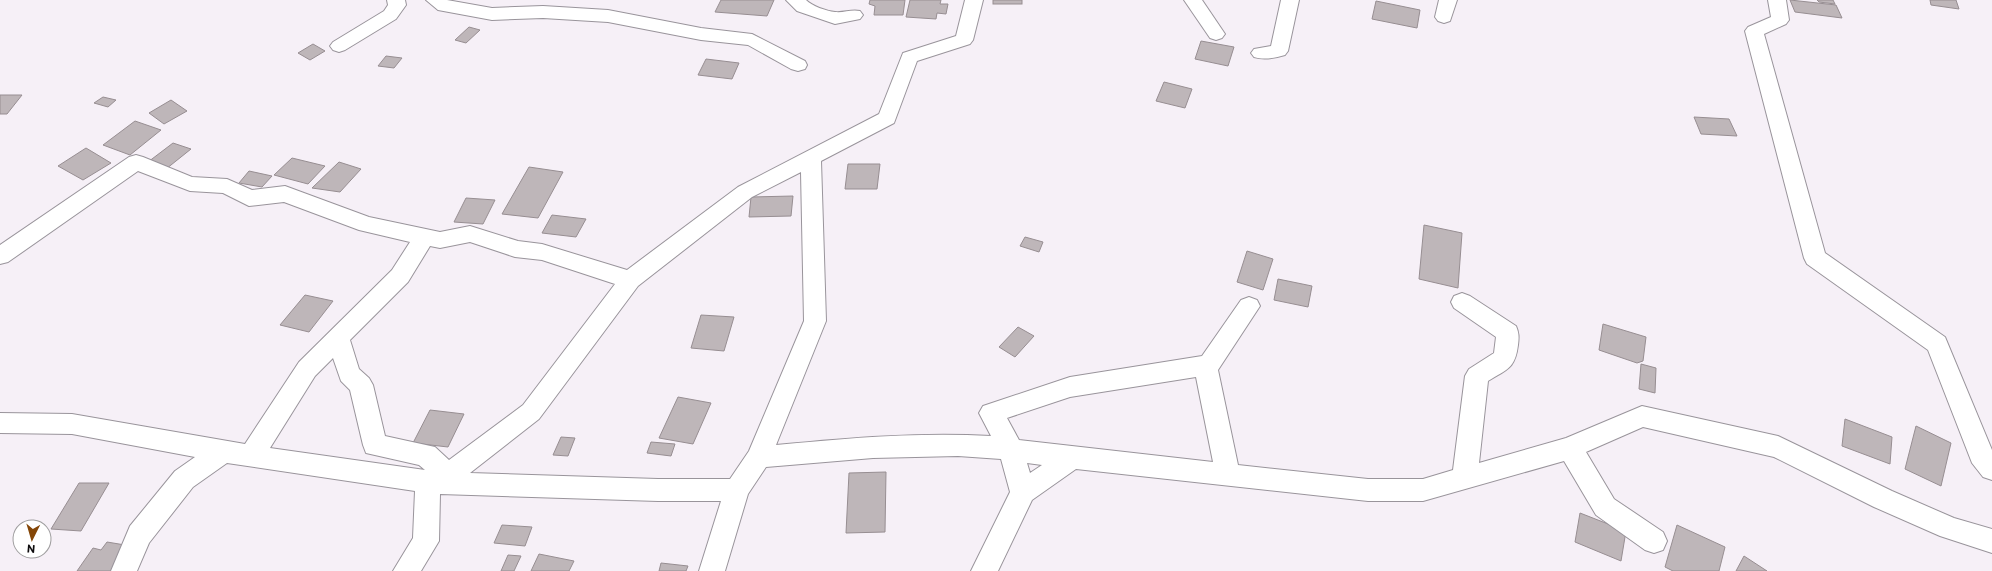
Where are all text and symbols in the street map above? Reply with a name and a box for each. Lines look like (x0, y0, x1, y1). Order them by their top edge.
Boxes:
north arrow (12, 519, 52, 559)
text: N (26, 543, 36, 556)

